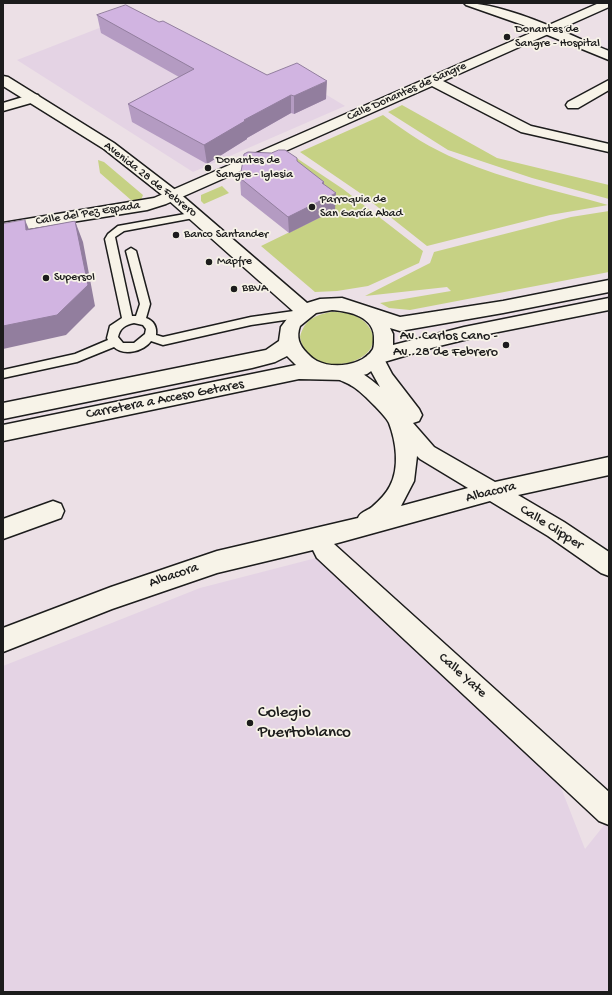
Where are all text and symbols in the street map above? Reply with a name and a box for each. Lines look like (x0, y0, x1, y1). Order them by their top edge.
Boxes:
place label: Donantes de Sangre - Hospital (515, 23, 600, 51)
marker: Donantes de Sangre - Hospital (502, 32, 512, 42)
street label: Calle Donantes de Sangre (345, 59, 469, 125)
street label: Avenida 28 de Febrero (101, 139, 199, 221)
place label: Donantes de Sangre - Iglesia (216, 154, 293, 182)
marker: Donantes de Sangre - Iglesia (203, 163, 213, 173)
place label: Parroquia de San García Abad (320, 193, 403, 221)
street label: Calle del Pez Espada (35, 199, 141, 229)
marker: Parroquia de San García Abad (307, 202, 317, 212)
place label: Banco Santander (184, 228, 268, 242)
marker: Banco Santander (171, 230, 181, 240)
place label: Mapfre (217, 255, 252, 269)
marker: Mapfre (204, 257, 214, 267)
place label: Supersol (54, 271, 95, 285)
marker: Supersol (41, 273, 51, 283)
place label: BBVA (242, 282, 268, 296)
marker: BBVA (229, 284, 239, 294)
place label: Av. Carlos Cano - Av. 28 de Febrero (393, 329, 498, 362)
marker: Av. Carlos Cano - Av. 28 de Febrero (501, 340, 511, 350)
street label: Carretera a Acceso Getares (85, 376, 245, 424)
street label: Albacora (464, 479, 518, 507)
street label: Calle Clipper (516, 502, 586, 554)
street label: Albacora (147, 560, 201, 592)
street label: Calle Yate (434, 650, 490, 702)
place label: Colegio Puertoblanco (258, 703, 351, 743)
marker: Colegio Puertoblanco (245, 718, 255, 728)

